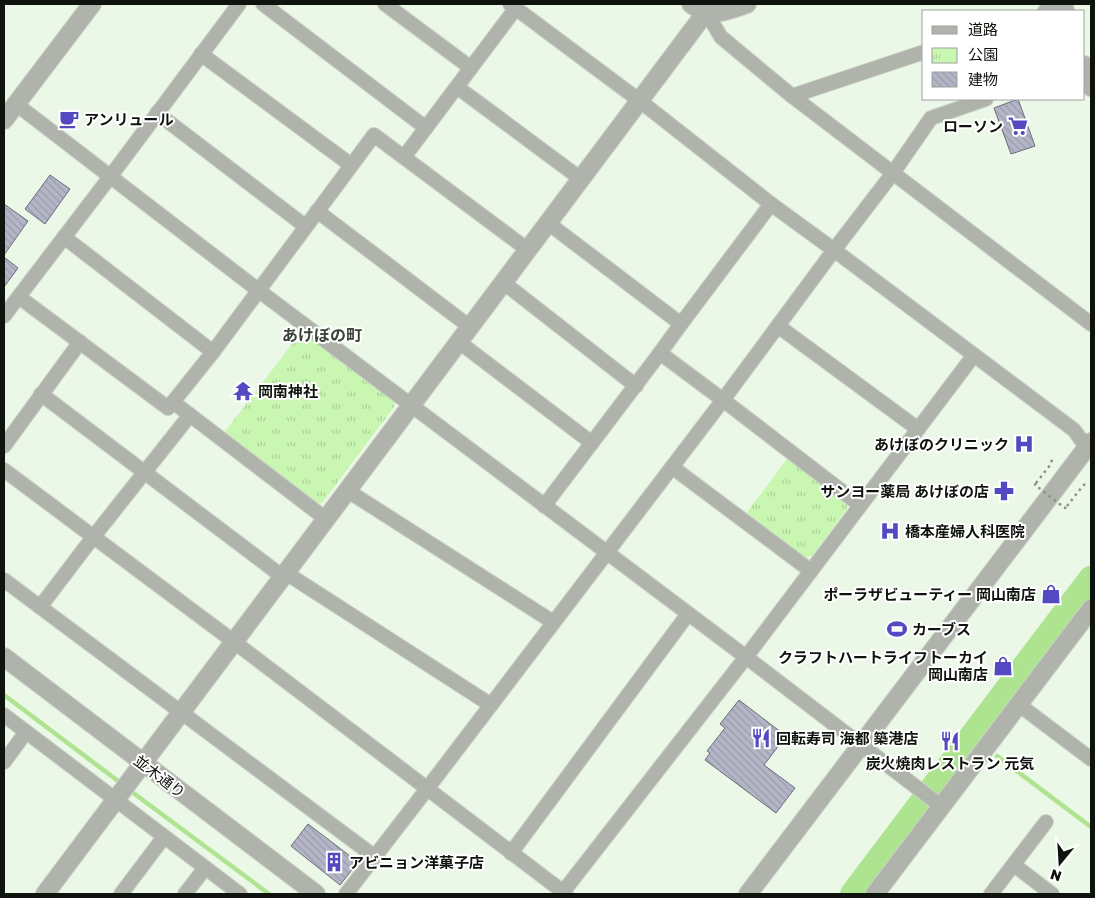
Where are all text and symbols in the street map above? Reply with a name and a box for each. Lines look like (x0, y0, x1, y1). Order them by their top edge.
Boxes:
legend (922, 10, 1085, 100)
text: 道路 (968, 20, 998, 38)
text: 公園 (968, 45, 998, 63)
text: 建物 (968, 70, 998, 88)
cafe icon: アンリュール (58, 108, 80, 130)
place label: アンリュール (84, 110, 173, 128)
supermarket icon: ローソン (1007, 115, 1029, 137)
place label: ローソン (943, 117, 1003, 135)
district label: あけぼの町 (282, 325, 362, 345)
temple icon: 岡南神社 (232, 380, 254, 402)
place label: 岡南神社 (258, 382, 318, 400)
hospital icon: あけぼのクリニック (1013, 433, 1035, 455)
place label: あけぼのクリニック (874, 435, 1009, 453)
pharmacy icon: サンヨー薬局 あけぼの店 (993, 480, 1015, 502)
place label: サンヨー薬局 あけぼの店 (820, 482, 989, 500)
hospital icon: 橋本産婦人科医院 (879, 520, 901, 542)
place label: 橋本産婦人科医院 (905, 522, 1025, 540)
shop icon: ポーラザビューティー 岡山南店 (1040, 583, 1062, 605)
place label: ポーラザビューティー 岡山南店 (823, 585, 1036, 603)
sports icon: カーブス (886, 618, 908, 640)
place label: カーブス (912, 620, 971, 638)
place label: クラフトハートライフトーカイ 岡山南店 (778, 648, 988, 683)
shop icon: クラフトハートライフトーカイ 岡山南店 (992, 655, 1014, 677)
restaurant icon: 回転寿司 海都 築港店 (750, 727, 772, 749)
place label: 回転寿司 海都 築港店 (776, 729, 919, 747)
restaurant icon: 炭火焼肉レストラン 元気 (939, 730, 961, 752)
street label: 並木通り (131, 751, 189, 801)
place label: 炭火焼肉レストラン 元気 (866, 754, 1034, 772)
north arrow (1035, 838, 1085, 888)
building icon: アビニョン洋菓子店 (323, 851, 345, 873)
place label: アビニョン洋菓子店 (349, 853, 484, 871)
text: N (1048, 866, 1064, 886)

